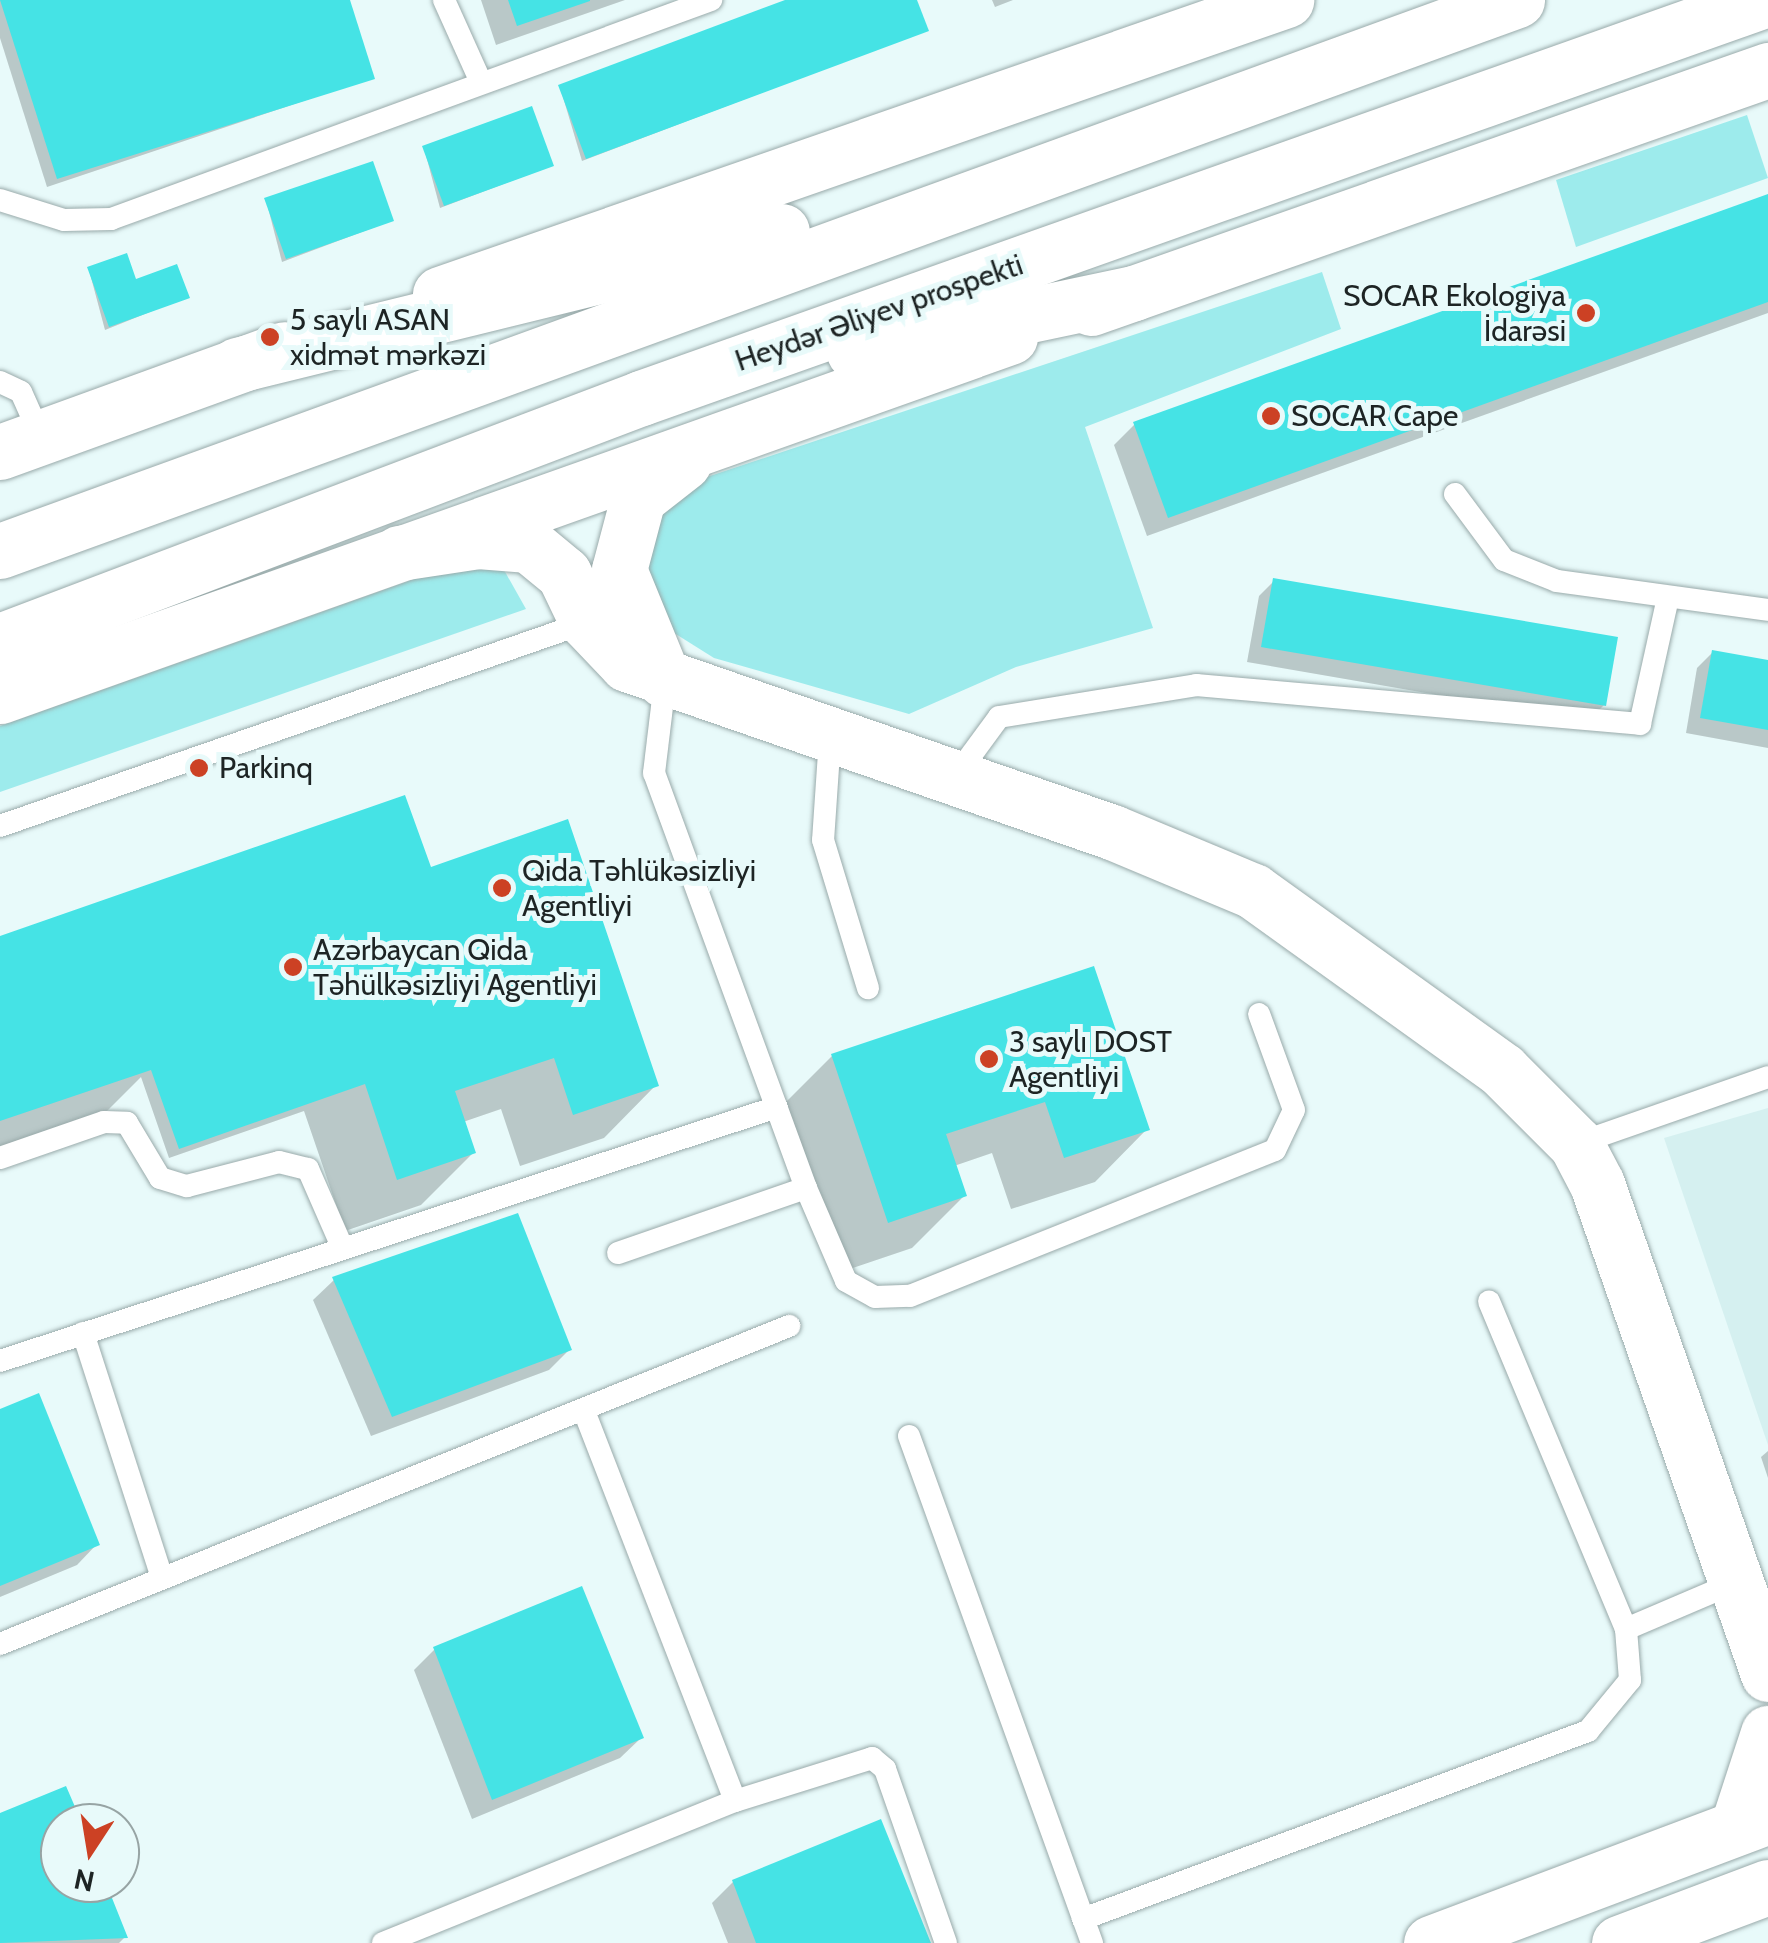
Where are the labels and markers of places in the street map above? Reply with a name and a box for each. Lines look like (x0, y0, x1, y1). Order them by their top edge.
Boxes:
place label: SOCAR Ekologiya İdarəsi (1343, 278, 1566, 348)
place label: 5 saylı ASAN xidmət mərkəzi (290, 302, 486, 372)
marker: SOCAR Ekologiya İdarəsi (1575, 302, 1597, 324)
marker: 5 saylı ASAN xidmət mərkəzi (259, 326, 281, 348)
place label: SOCAR Cape (1291, 398, 1458, 434)
marker: SOCAR Cape (1260, 405, 1282, 427)
place label: Parkinq (219, 750, 313, 786)
marker: Parkinq (188, 757, 210, 779)
place label: Qida Təhlükəsizliyi Agentliyi (522, 853, 756, 924)
marker: Qida Təhlükəsizliyi Agentliyi (491, 877, 513, 899)
place label: Azərbaycan Qida Təhülkəsizliyi Agentliyi (313, 932, 597, 1002)
marker: Azərbaycan Qida Təhülkəsizliyi Agentliyi (282, 956, 304, 978)
place label: 3 saylı DOST Agentliyi (1009, 1024, 1172, 1094)
marker: 3 saylı DOST Agentliyi (978, 1048, 1000, 1070)

